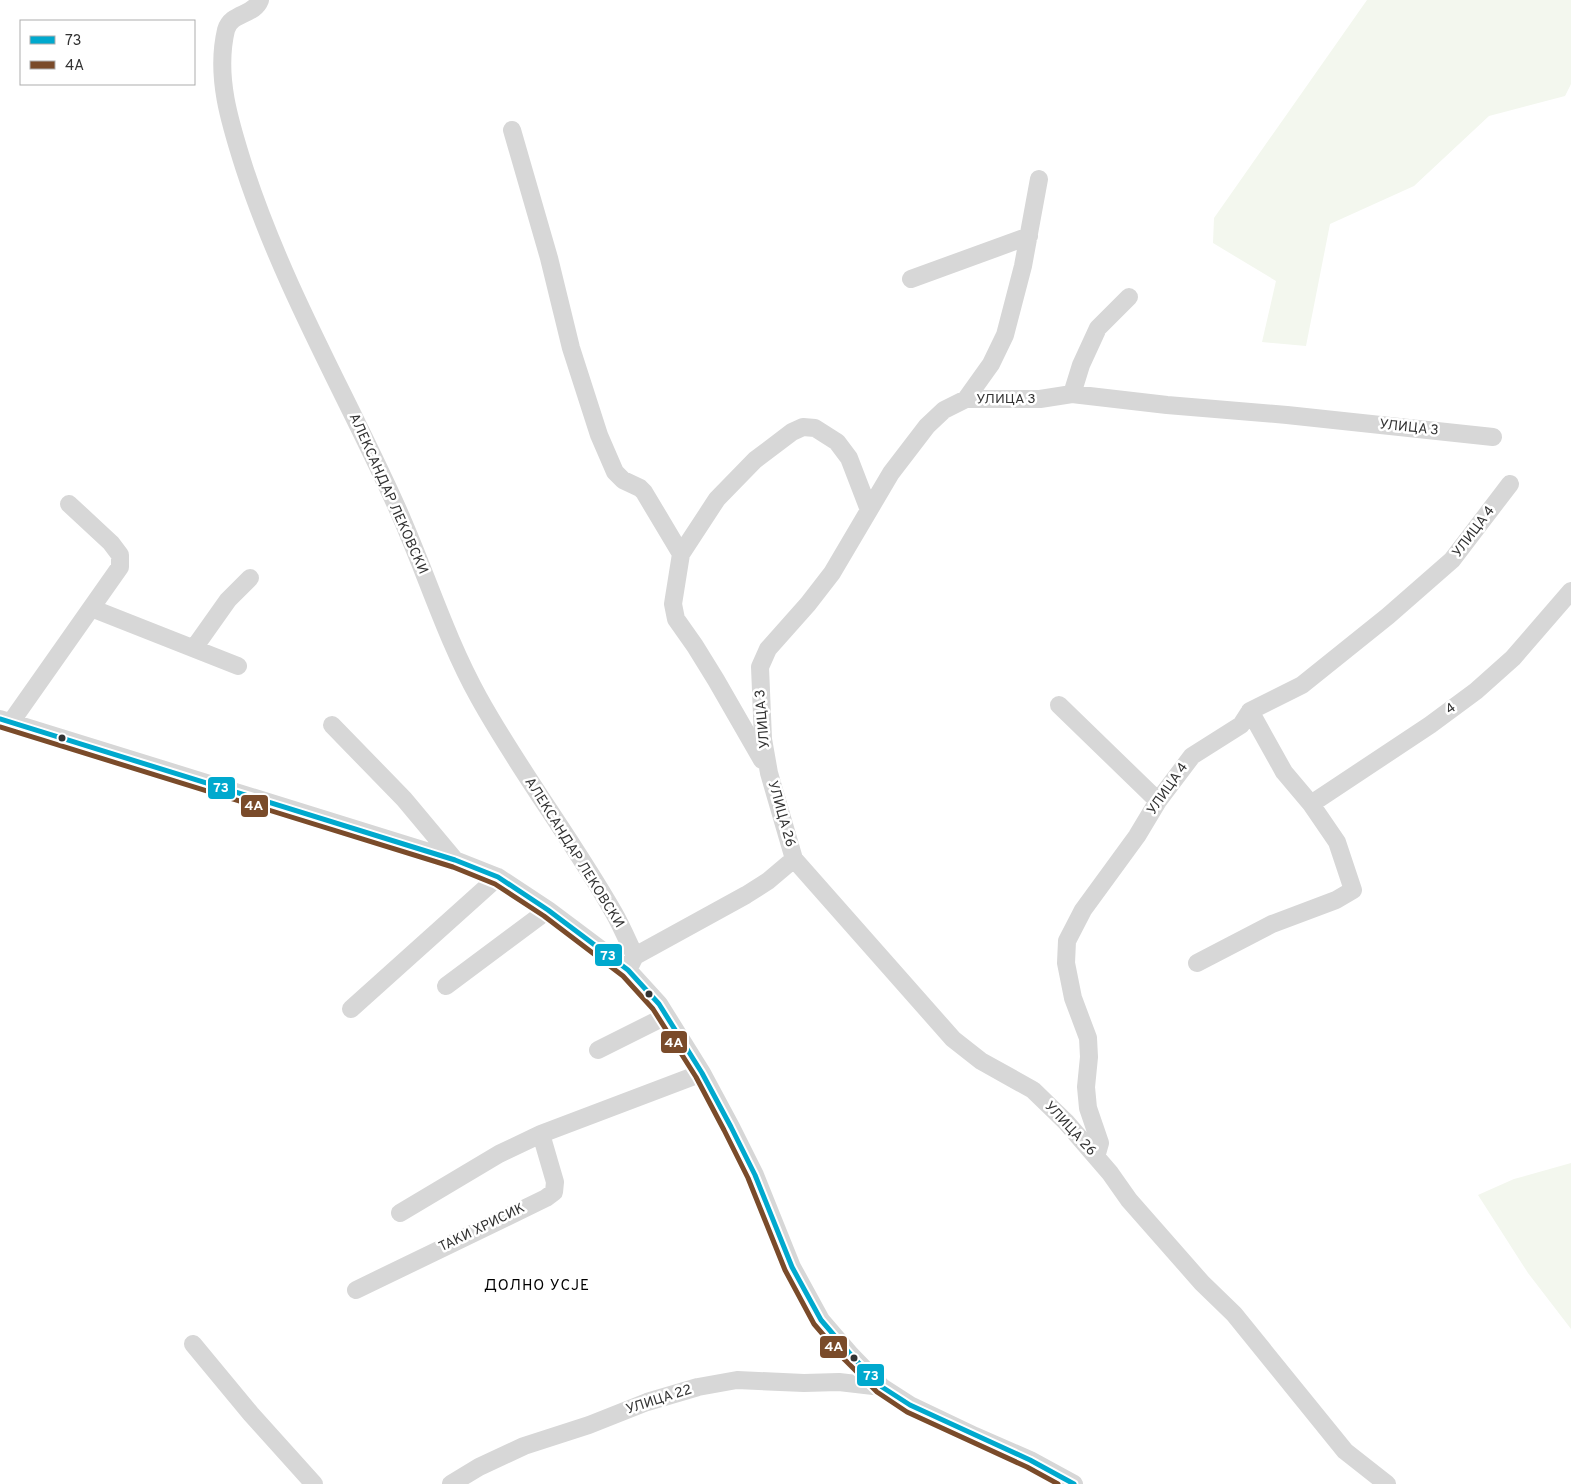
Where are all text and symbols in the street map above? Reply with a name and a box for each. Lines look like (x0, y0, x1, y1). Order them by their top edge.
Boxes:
legend (20, 20, 195, 85)
text: 73 (65, 32, 82, 51)
text: 4A (65, 57, 84, 76)
street label: УЛИЦА 3 (976, 391, 1036, 408)
street label: АЛЕКСАНДАР ЛЕКОВСКИ (345, 411, 431, 577)
street label: УЛИЦА 3 (1379, 416, 1439, 440)
street label: УЛИЦА 4 (1449, 503, 1499, 561)
street label: УЛИЦА 3 (752, 689, 774, 749)
street label: 4 (1442, 700, 1460, 718)
unlabelled marker (57, 733, 67, 743)
street label: УЛИЦА 4 (1144, 760, 1192, 818)
street label: АЛЕКСАНДАР ЛЕКОВСКИ (521, 775, 627, 931)
line badge: 73 (207, 776, 236, 800)
street label: УЛИЦА 26 (763, 779, 799, 849)
text: 73 (213, 780, 229, 797)
line badge: 4A (240, 794, 269, 818)
text: 4A (245, 798, 263, 815)
line badge: 73 (594, 943, 623, 967)
text: 73 (600, 948, 616, 965)
unlabelled marker (644, 989, 654, 999)
line badge: 4A (660, 1030, 688, 1054)
text: 4A (665, 1035, 683, 1052)
street label: УЛИЦА 26 (1041, 1098, 1099, 1160)
street label: ТАКИ ХРИСИК (436, 1200, 528, 1256)
district label: ДОЛНО УСЈЕ (484, 1277, 590, 1296)
line badge: 4A (819, 1335, 848, 1359)
text: 4A (825, 1339, 843, 1356)
unlabelled marker (849, 1353, 859, 1363)
line badge: 73 (856, 1363, 885, 1387)
text: 73 (863, 1368, 879, 1385)
street label: УЛИЦА 22 (624, 1381, 694, 1419)

